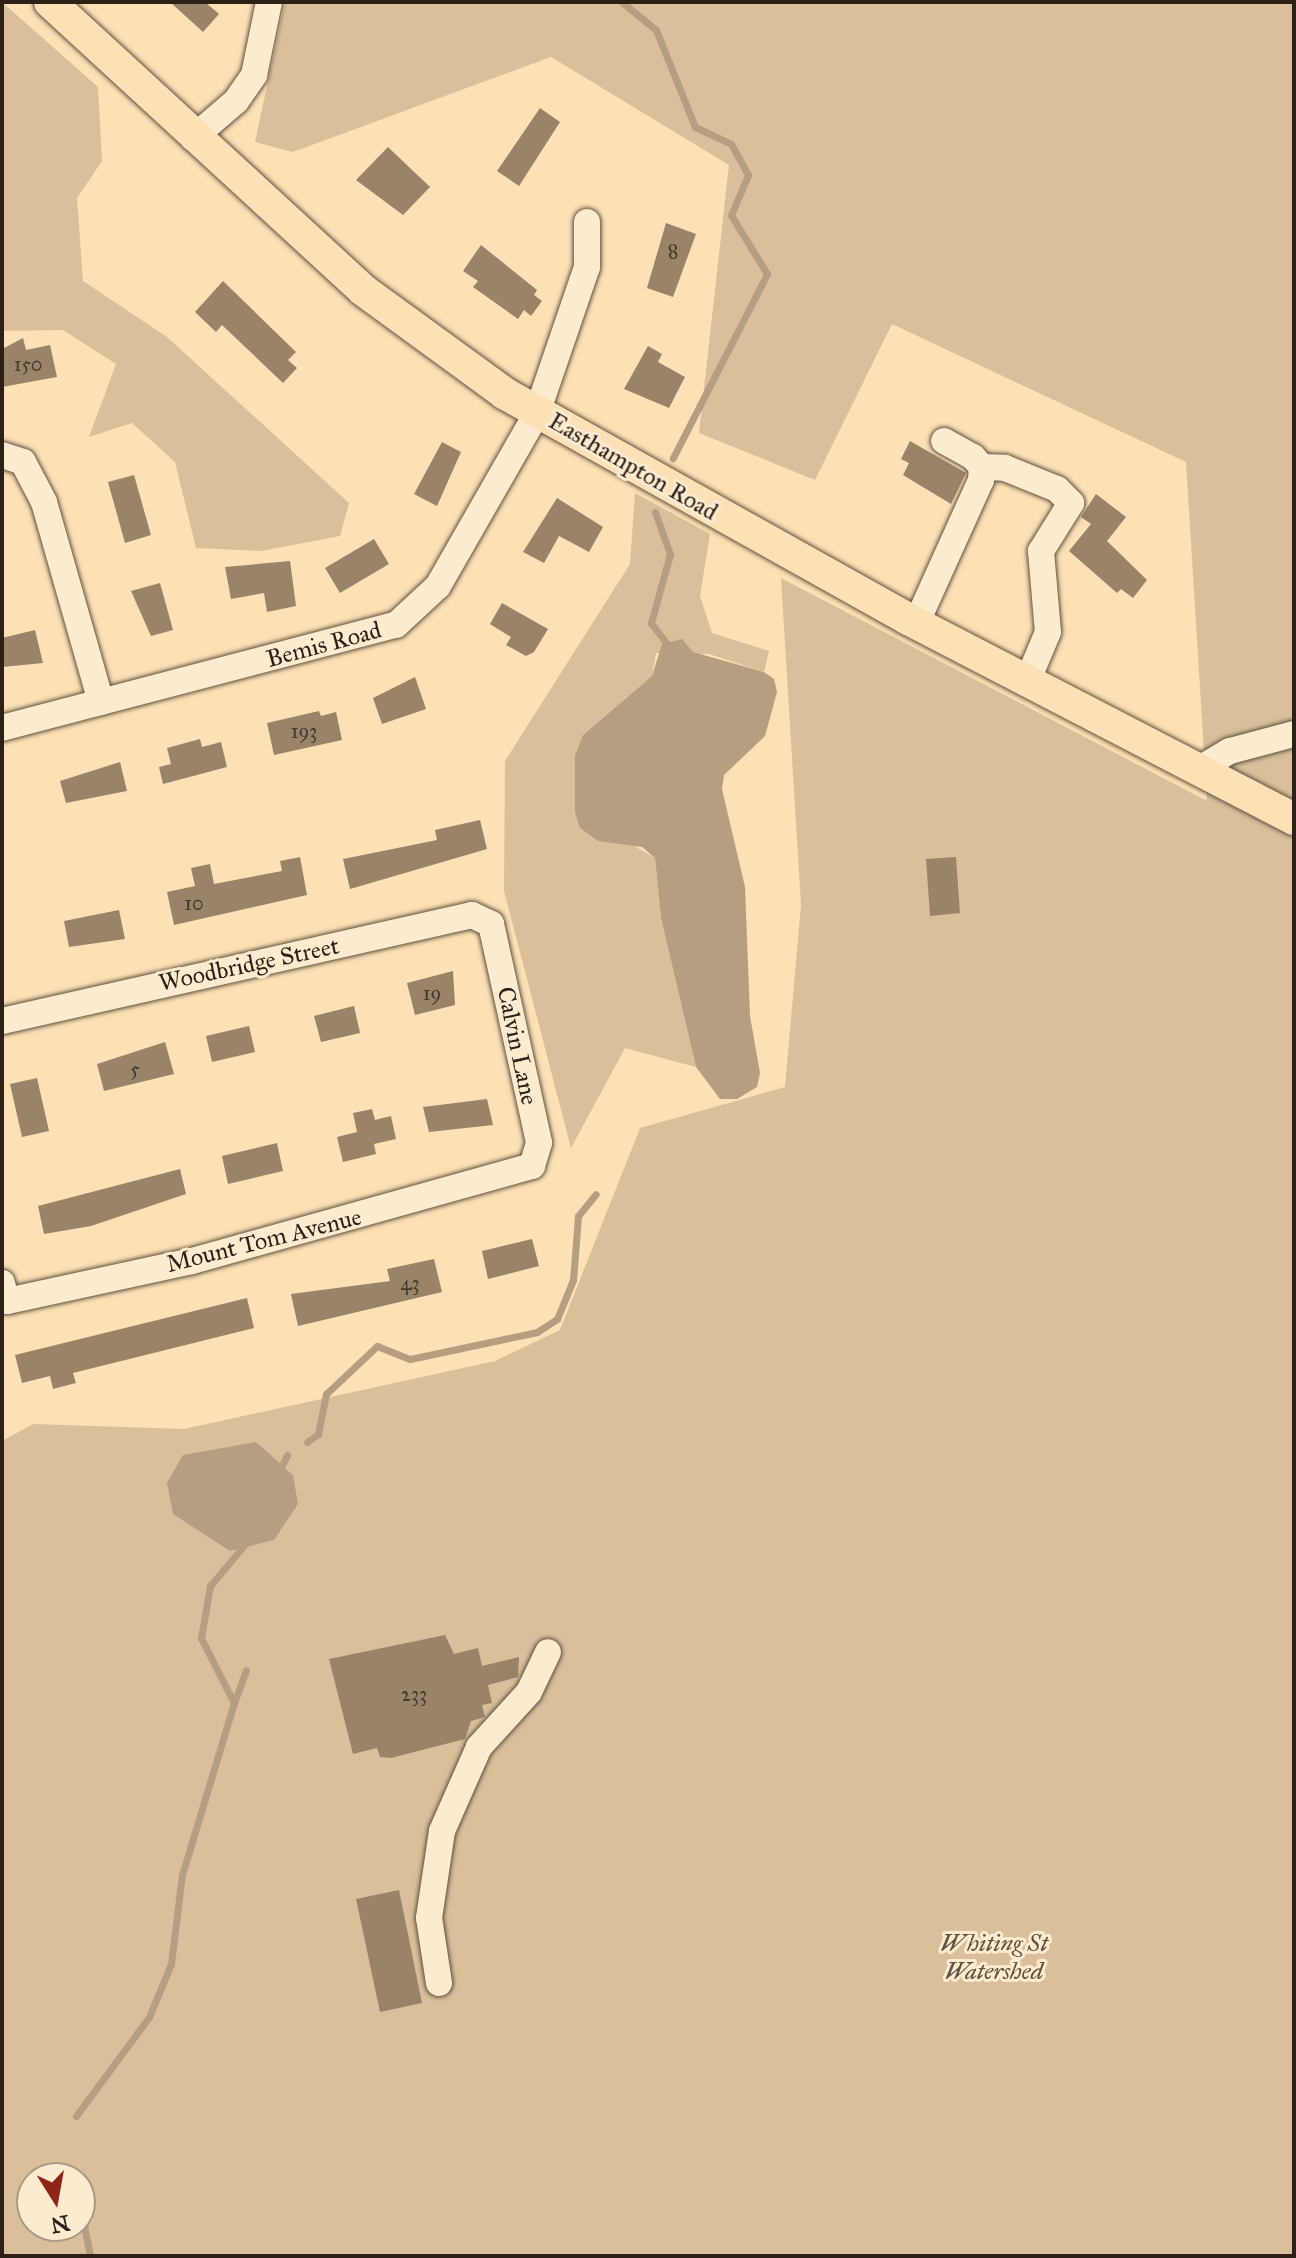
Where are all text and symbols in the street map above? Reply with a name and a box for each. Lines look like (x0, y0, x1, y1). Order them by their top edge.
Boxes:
house number: 8 (668, 239, 678, 263)
house number: 150 (14, 352, 42, 376)
street label: Easthampton Road (543, 407, 723, 527)
street label: Bemis Road (263, 616, 385, 674)
house number: 193 (291, 719, 317, 743)
house number: 10 (184, 891, 204, 915)
street label: Woodbridge Street (156, 932, 342, 998)
house number: 19 (423, 981, 441, 1005)
street label: Calvin Lane (490, 984, 544, 1108)
house number: 5 (130, 1057, 140, 1081)
street label: Mount Tom Avenue (163, 1203, 365, 1279)
house number: 43 (400, 1271, 420, 1295)
house number: 233 (401, 1682, 427, 1706)
park label: Whiting St Watershed (940, 1930, 1048, 1986)
north arrow (16, 2162, 96, 2242)
text: N (49, 2209, 72, 2239)

